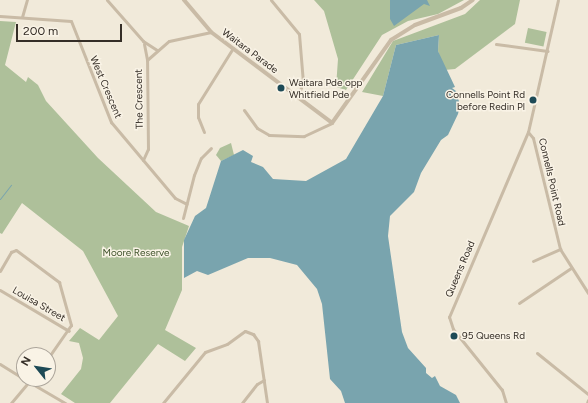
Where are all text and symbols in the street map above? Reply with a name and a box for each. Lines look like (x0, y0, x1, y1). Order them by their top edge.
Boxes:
scale bar (18, 16, 124, 42)
text: 200 m (23, 24, 58, 38)
street label: Waitara Parade (220, 26, 280, 76)
street label: West Crescent (87, 54, 125, 120)
street label: The Crescent (132, 69, 146, 129)
place label: Waitara Pde opp Whitfield Pde (289, 76, 363, 100)
marker: Waitara Pde opp Whitfield Pde (276, 83, 286, 93)
place label: Connells Point Rd before Redin Pl (446, 88, 525, 112)
marker: Connells Point Rd before Redin Pl (528, 95, 538, 105)
street label: Connells Point Road (536, 137, 568, 227)
street label: Queens Road (443, 239, 477, 299)
park label: Moore Reserve (102, 247, 170, 259)
street label: Louisa Street (10, 284, 68, 324)
place label: 95 Queens Rd (462, 330, 525, 342)
marker: 95 Queens Rd (449, 331, 459, 341)
north arrow (16, 347, 56, 387)
text: N (18, 354, 34, 368)

